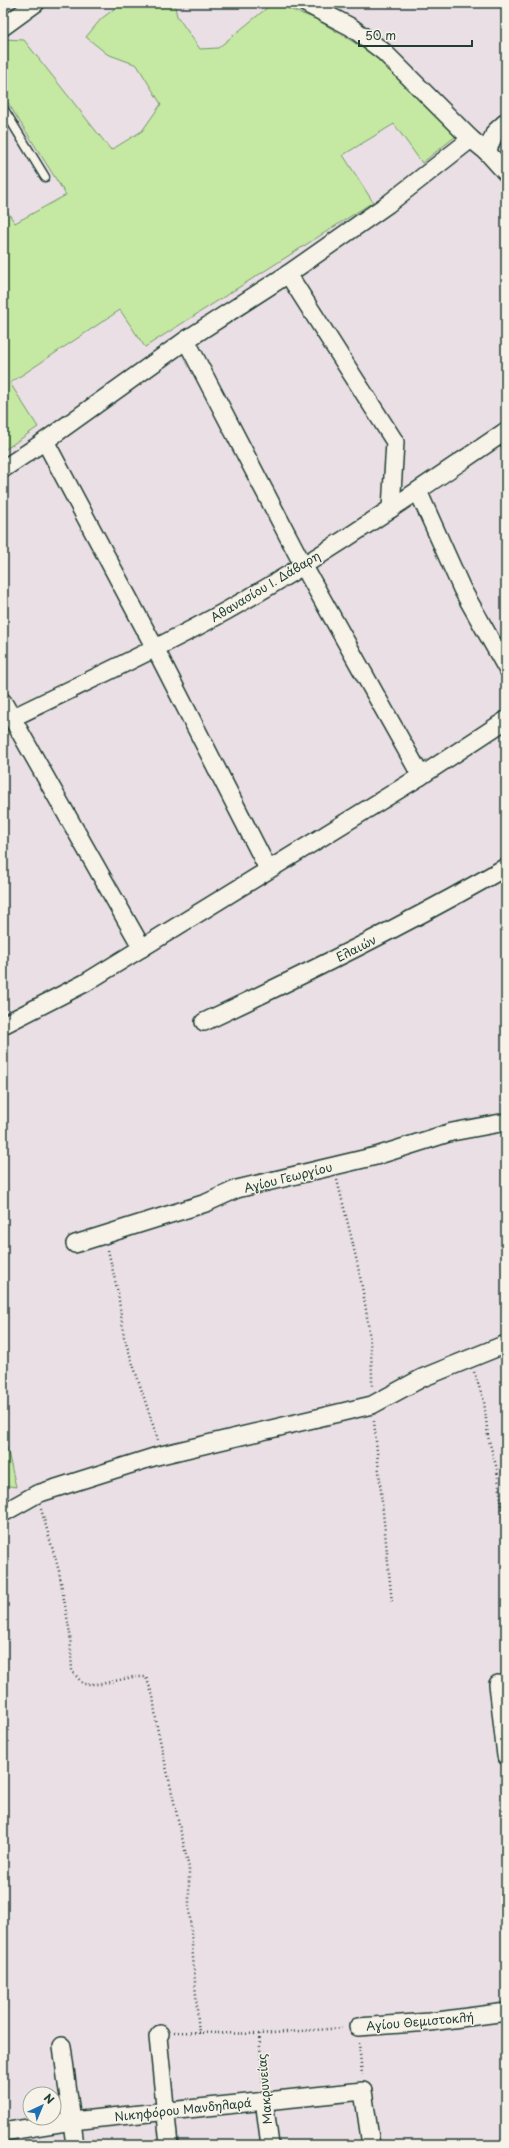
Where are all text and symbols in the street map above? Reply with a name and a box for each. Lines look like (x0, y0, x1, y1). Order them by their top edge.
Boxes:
scale bar (359, 22, 472, 48)
text: 50 m (365, 26, 396, 44)
street label: Αθανασίου Ι. Δάβαρη (207, 546, 323, 626)
street label: Ελαιών (333, 930, 379, 966)
street label: Αγίου Γεωργίου (242, 1157, 334, 1197)
street label: Αγίου Θεμιστοκλή (365, 2007, 475, 2035)
street label: Μακρυνείας (252, 2053, 276, 2125)
north arrow (22, 2086, 62, 2126)
text: N (40, 2089, 59, 2108)
street label: Νικηφόρου Μανδηλαρά (114, 2093, 253, 2125)

